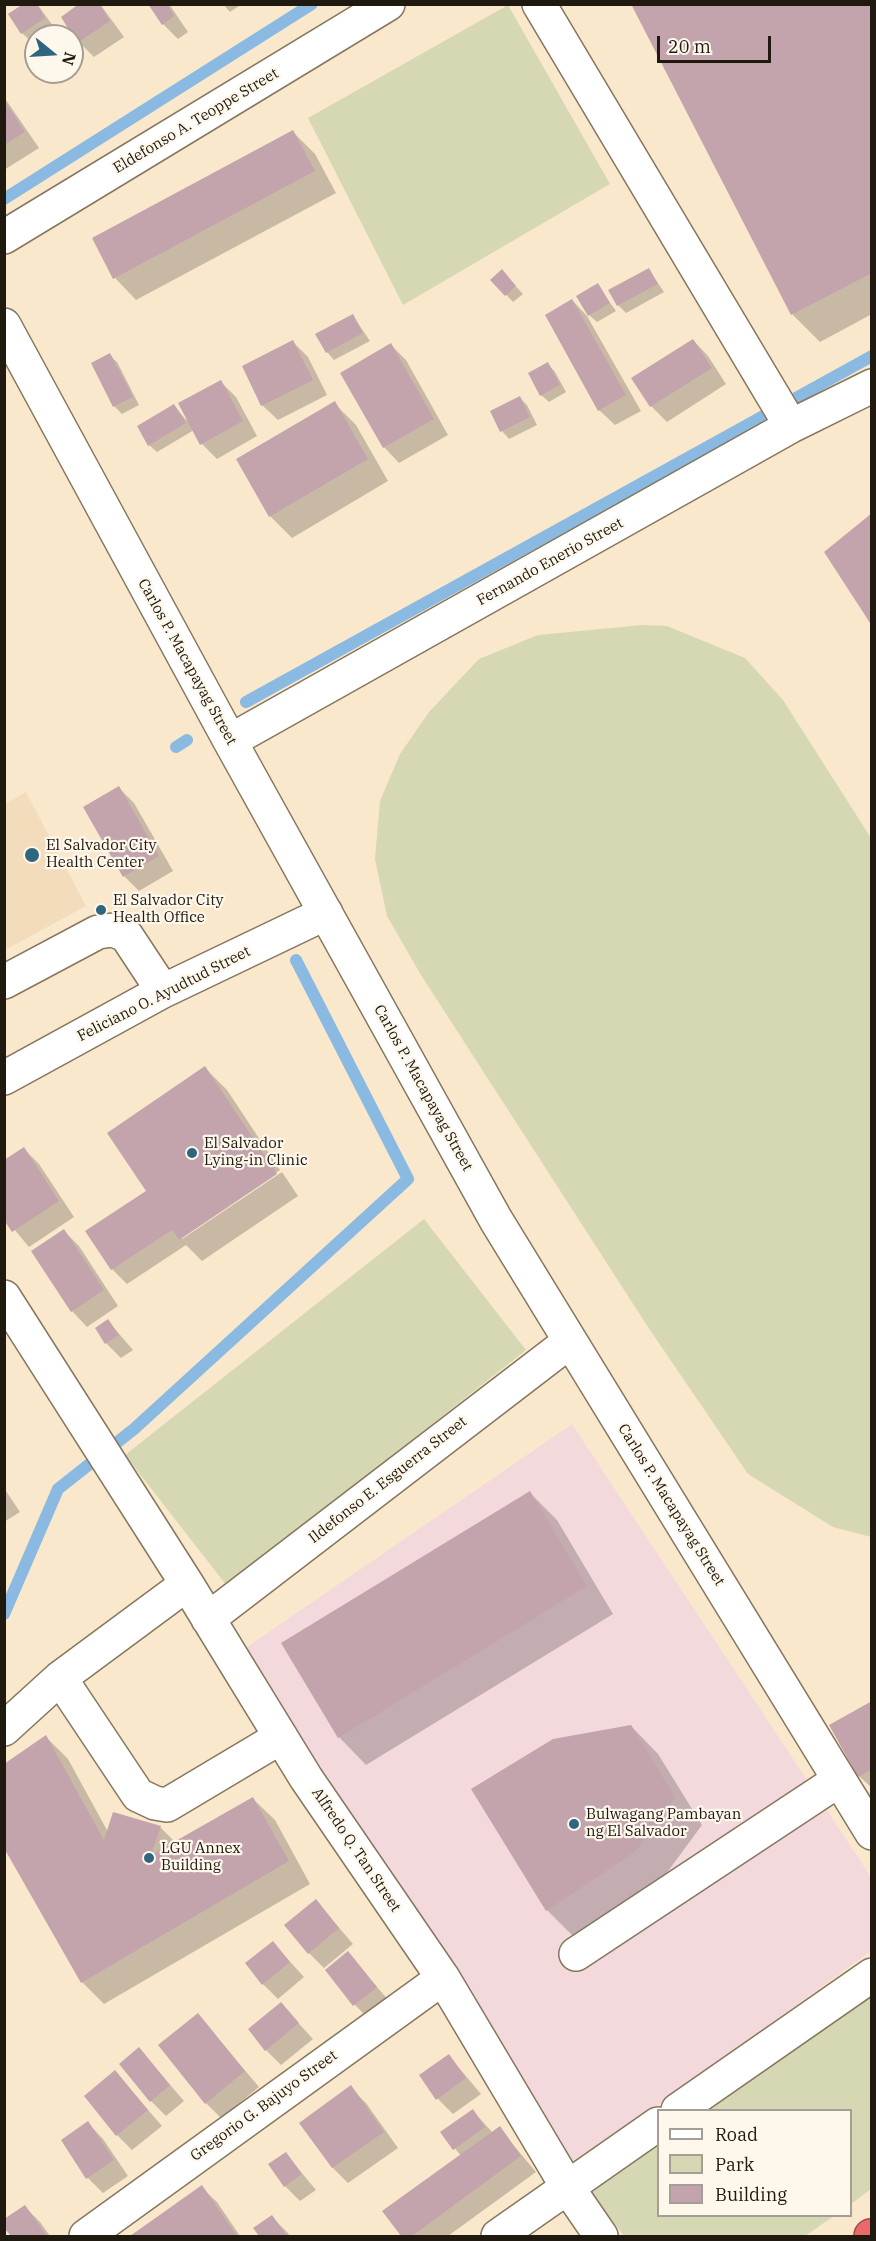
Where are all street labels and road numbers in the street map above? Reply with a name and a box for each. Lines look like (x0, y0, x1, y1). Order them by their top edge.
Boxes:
street label: Eldefonso A. Teoppe Street (110, 65, 282, 177)
street label: Fernando Enerio Street (474, 514, 626, 610)
street label: Carlos P. Macapayag Street (134, 576, 240, 748)
street label: Feliciano O. Ayudtud Street (74, 942, 254, 1046)
street label: Carlos P. Macapayag Street (370, 1002, 476, 1174)
street label: Ildefonso E. Esguerra Street (305, 1413, 471, 1547)
street label: Carlos P. Macapayag Street (614, 1421, 728, 1589)
street label: Alfredo Q. Tan Street (308, 1784, 404, 1916)
street label: Gregorio G. Bajuyo Street (187, 2047, 341, 2165)

